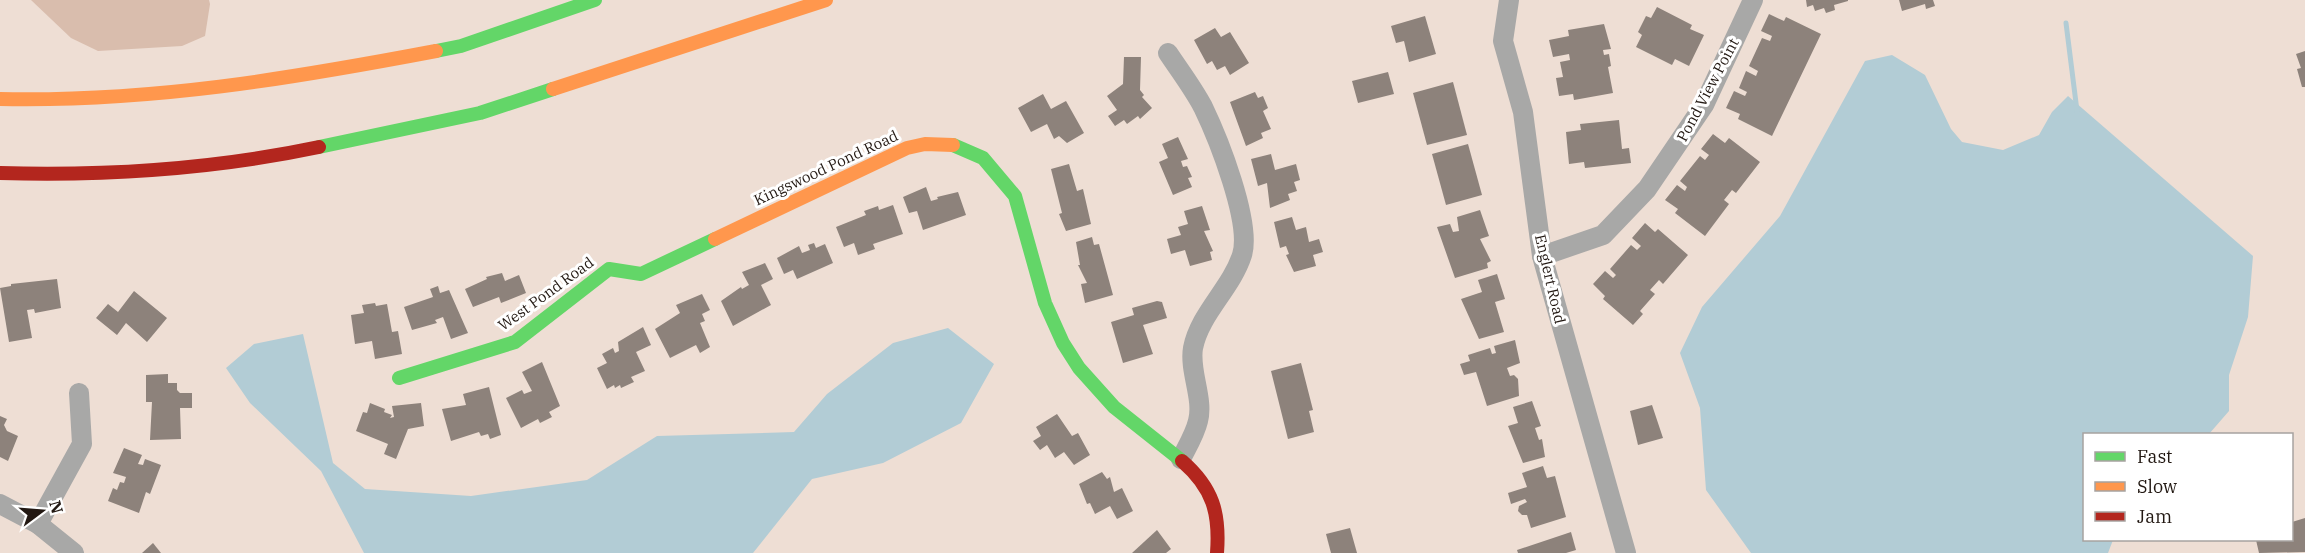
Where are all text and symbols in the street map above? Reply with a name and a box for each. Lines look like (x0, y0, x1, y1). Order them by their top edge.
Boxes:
street label: Pond View Point (1672, 35, 1743, 145)
street label: Kingswood Pond Road (751, 126, 901, 209)
street label: Englert Road (1531, 232, 1570, 325)
street label: West Pond Road (494, 253, 597, 335)
legend (2083, 433, 2293, 541)
text: Fast (2137, 445, 2172, 468)
text: Slow (2137, 475, 2177, 498)
north arrow (12, 481, 72, 541)
text: N (45, 498, 68, 516)
text: Jam (2137, 505, 2172, 528)

